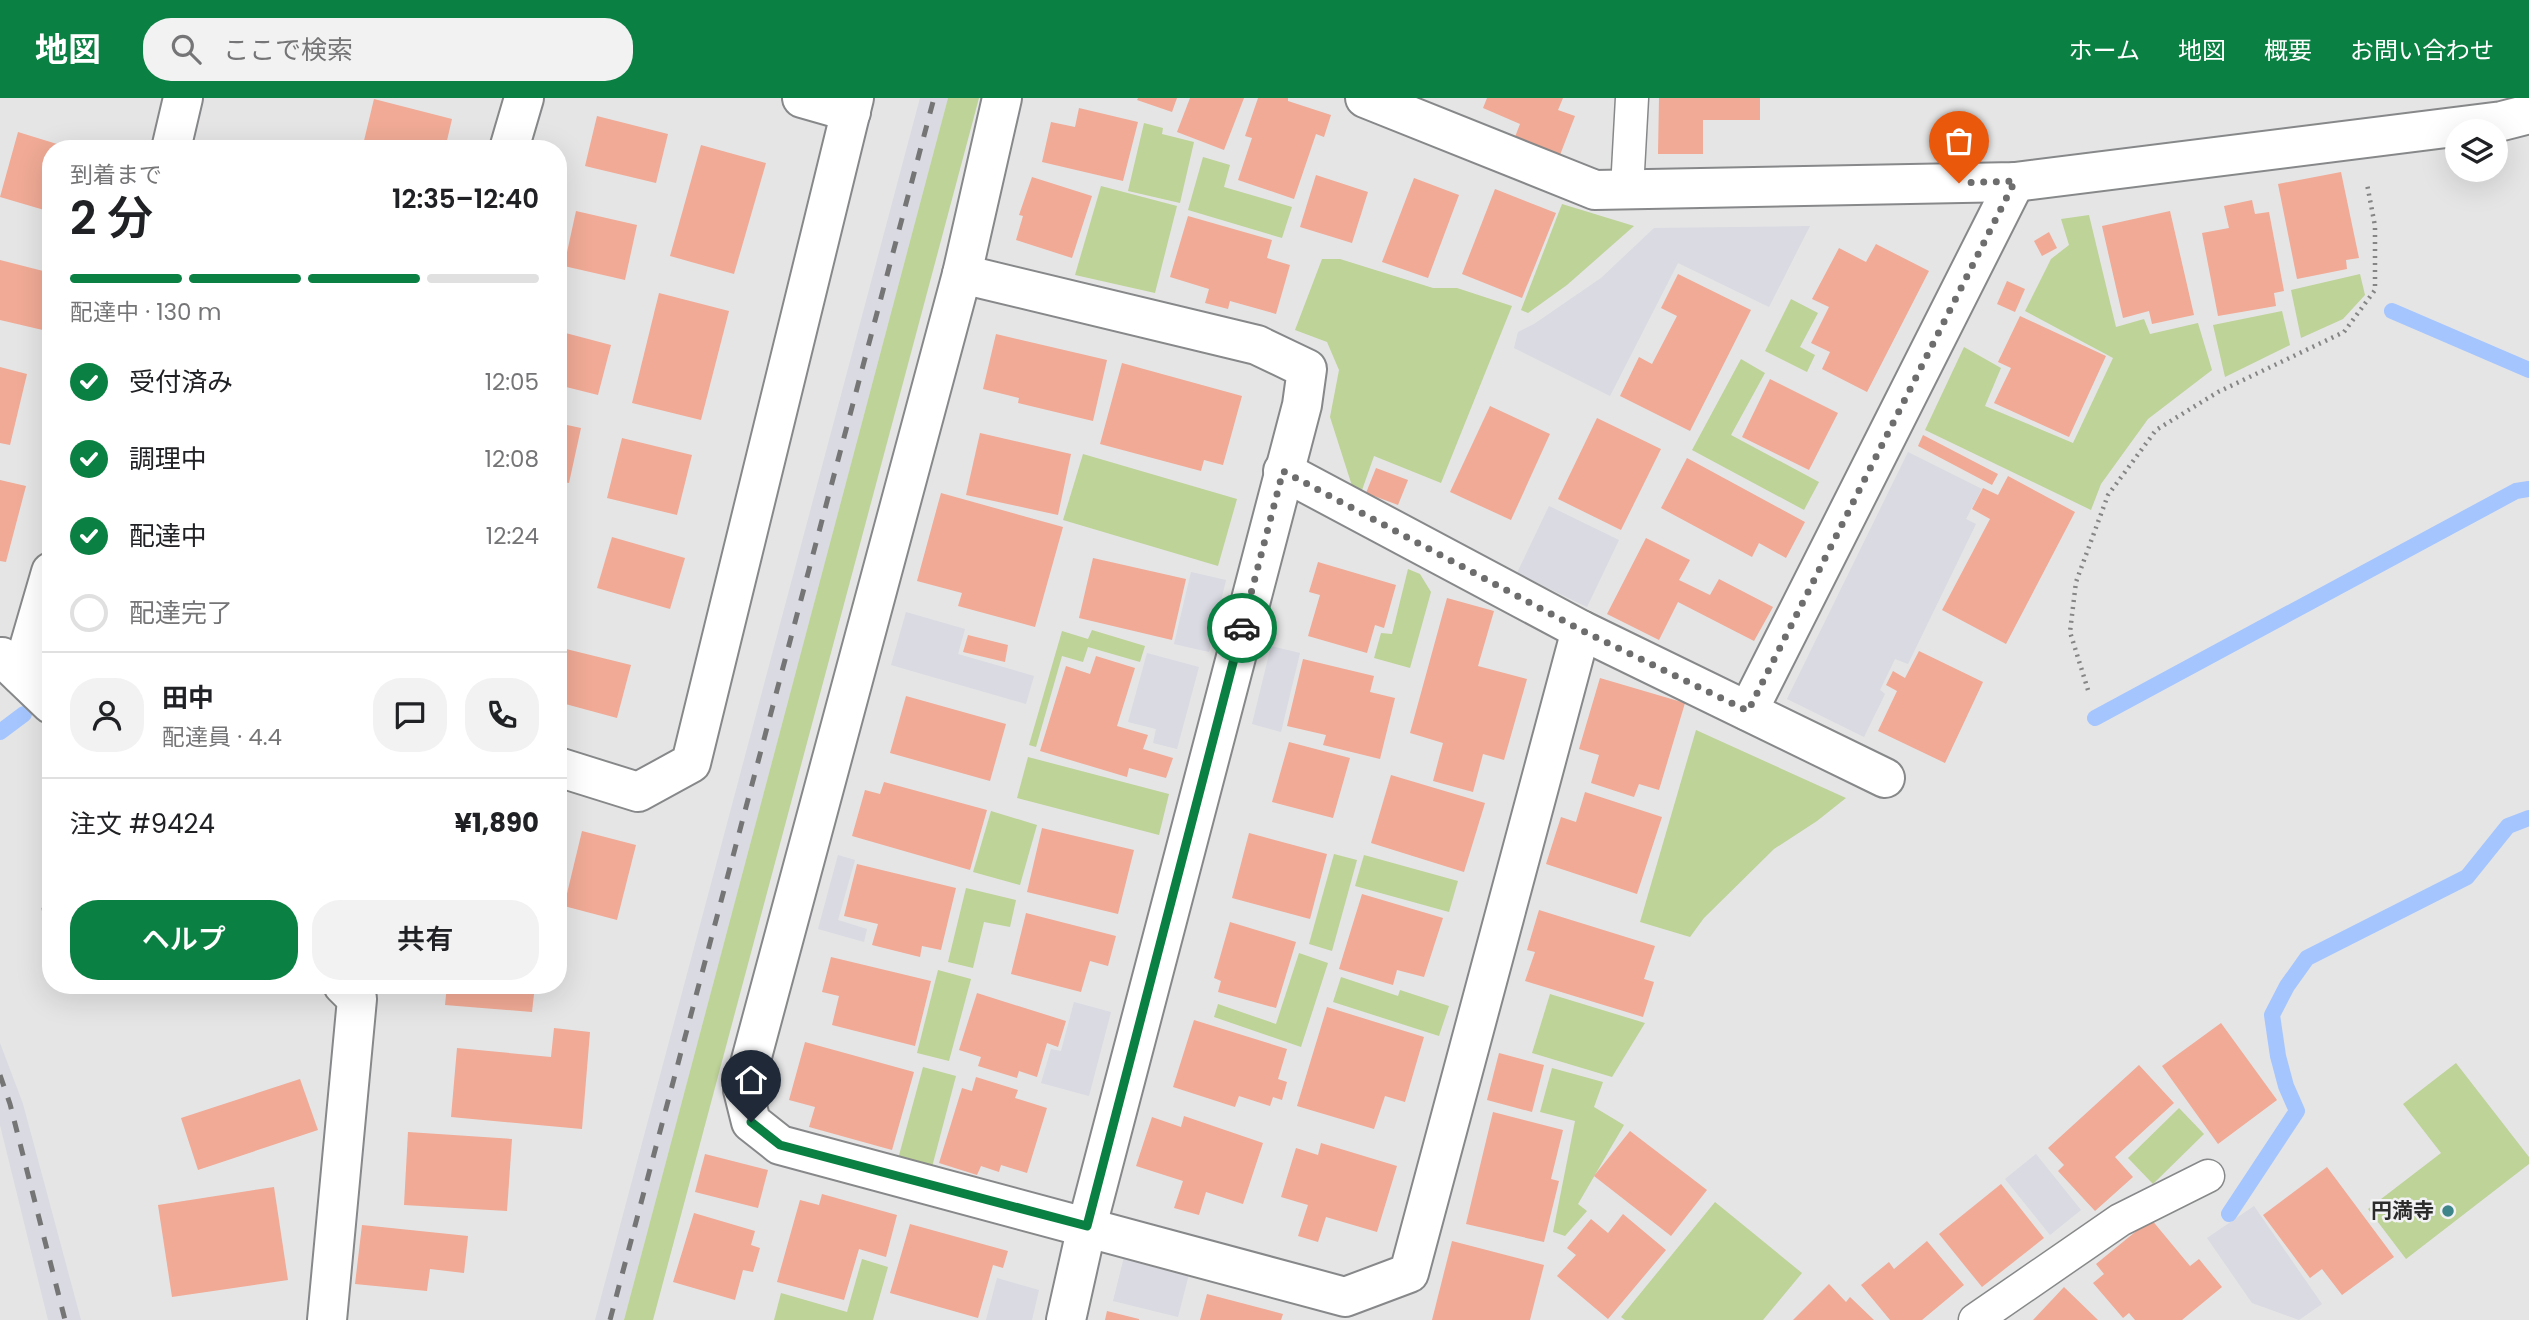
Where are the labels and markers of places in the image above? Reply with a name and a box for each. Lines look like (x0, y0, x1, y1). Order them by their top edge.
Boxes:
pin (1929, 111, 1989, 183)
pin (721, 1050, 781, 1122)
place label: 円満寺 (2371, 1196, 2434, 1225)
marker: 円満寺 (2440, 1203, 2456, 1219)

